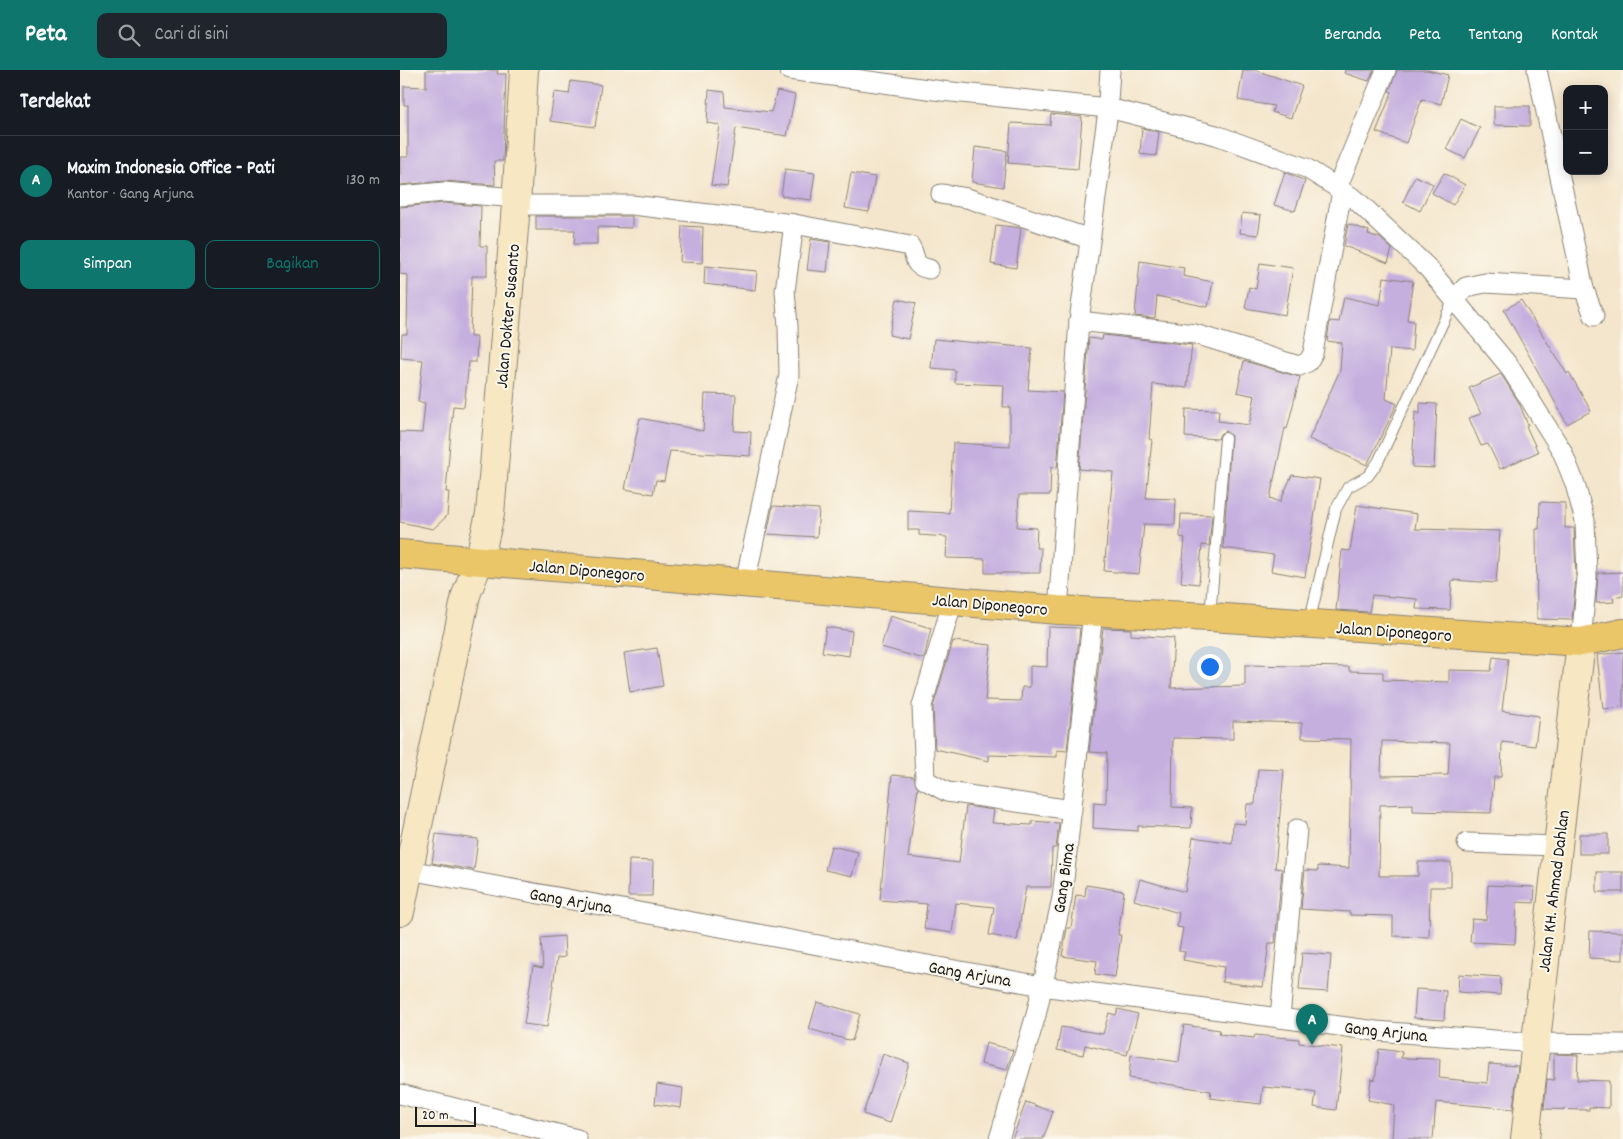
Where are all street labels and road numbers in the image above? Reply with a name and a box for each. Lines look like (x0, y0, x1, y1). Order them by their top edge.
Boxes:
street label: Jalan Dokter Susanto (491, 243, 528, 389)
street label: Jalan Diponegoro (528, 555, 646, 590)
street label: Jalan Diponegoro (931, 589, 1049, 624)
street label: Jalan Diponegoro (1335, 617, 1452, 650)
street label: Jalan KH. Ahmad Dahlan (1533, 809, 1578, 974)
street label: Gang Bima (1048, 841, 1083, 915)
street label: Gang Arjuna (527, 883, 614, 922)
street label: Gang Arjuna (926, 956, 1013, 995)
street label: Gang Arjuna (1343, 1017, 1429, 1050)

